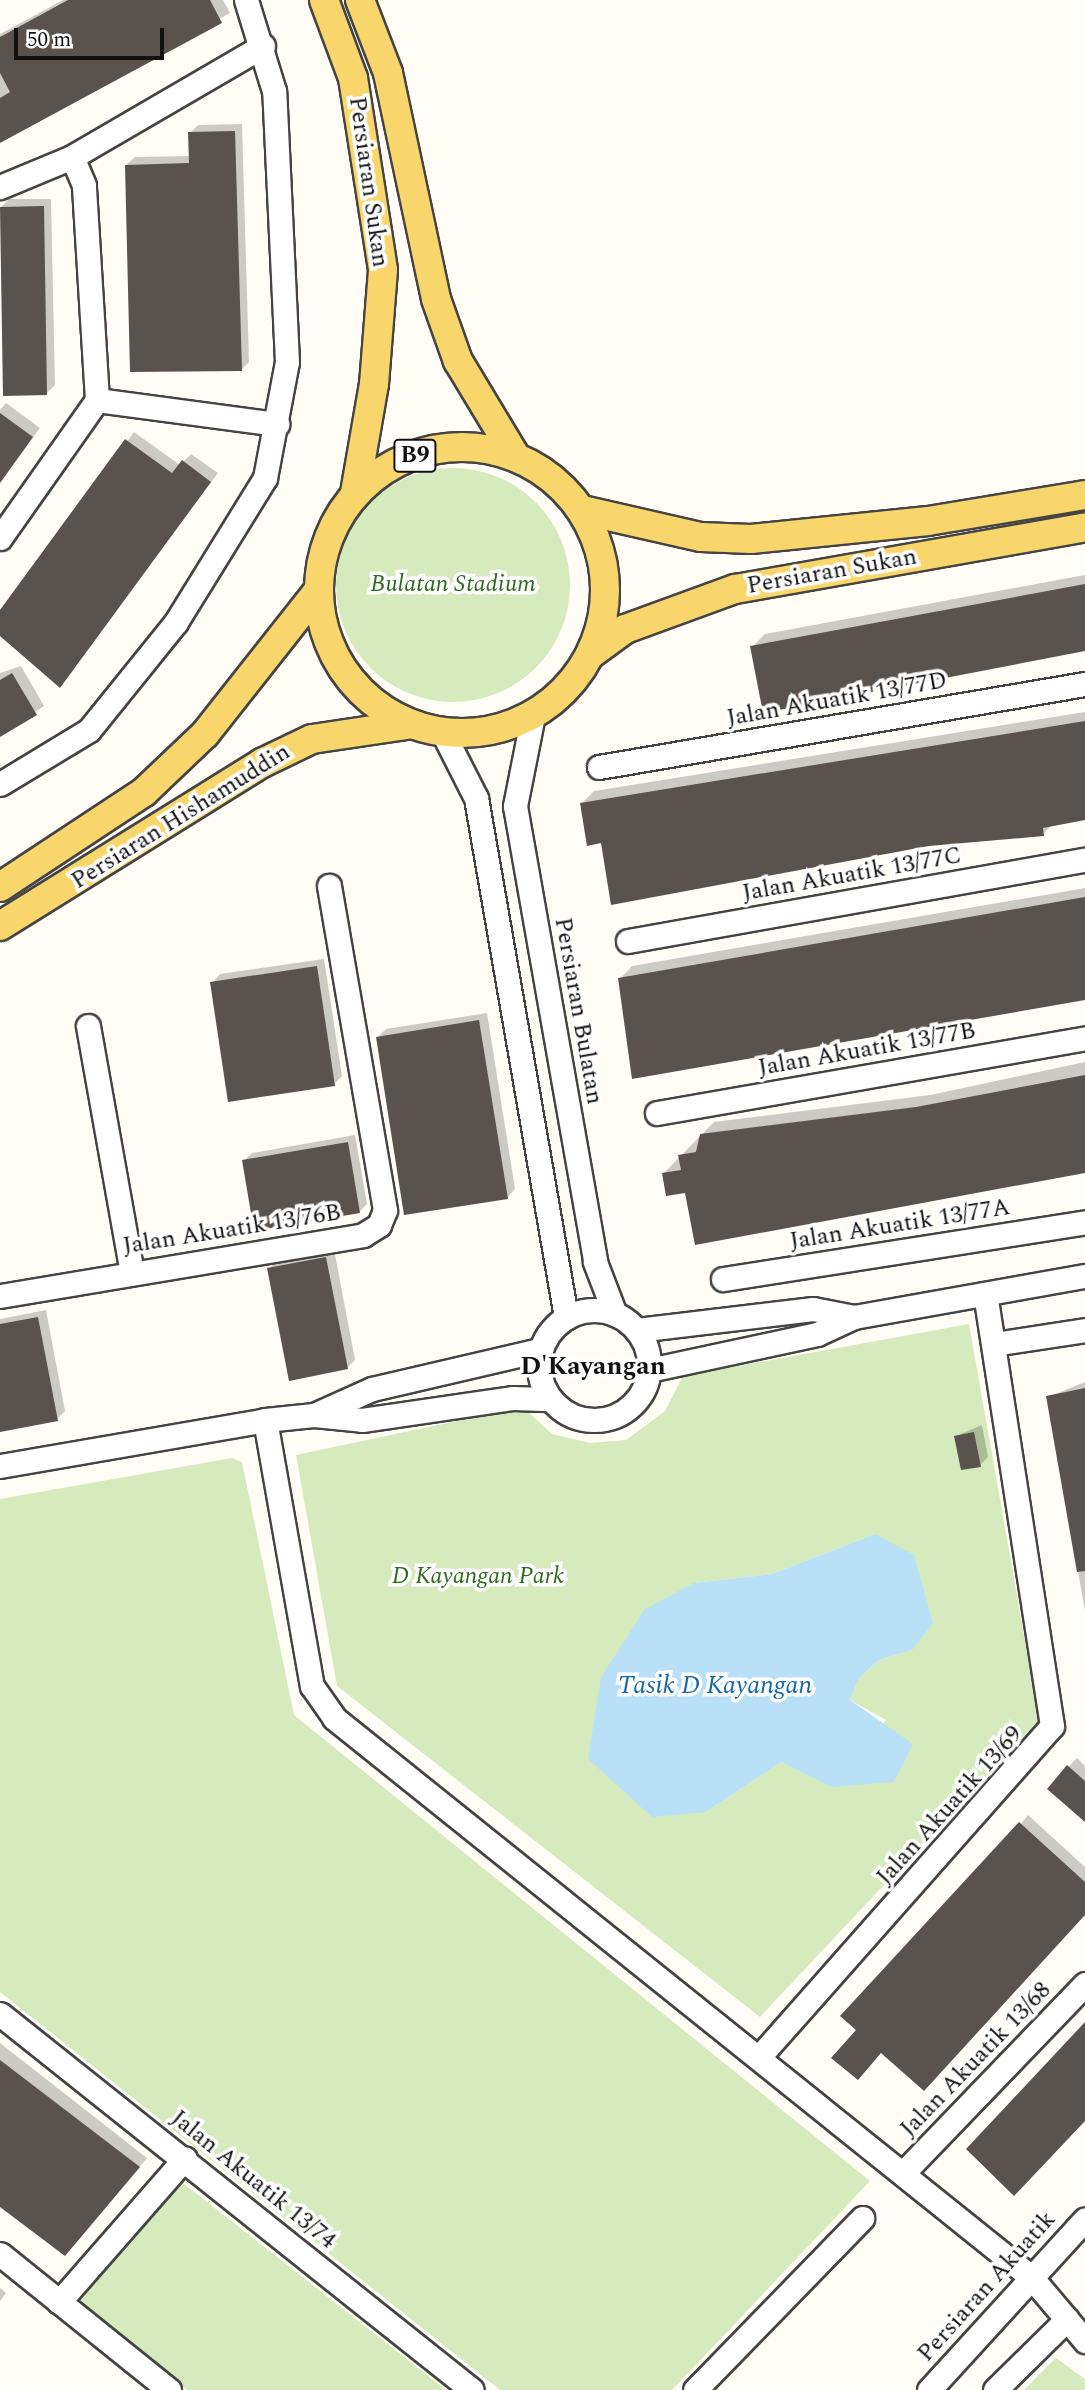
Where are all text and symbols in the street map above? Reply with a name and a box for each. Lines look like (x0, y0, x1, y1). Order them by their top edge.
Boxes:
scale bar (18, 14, 168, 58)
text: 50 m (27, 24, 71, 56)
street label: Persiaran Sukan (342, 95, 394, 269)
road number: B9 (392, 436, 438, 476)
street label: Persiaran Sukan (745, 543, 919, 601)
park label: Bulatan Stadium (370, 571, 536, 599)
street label: Jalan Akuatik 13/77D (725, 666, 949, 734)
street label: Persiaran Hishamuddin (66, 738, 296, 896)
street label: Jalan Akuatik 13/77C (740, 842, 964, 908)
street label: Persiaran Bulatan (547, 915, 609, 1107)
street label: Jalan Akuatik 13/77B (756, 1017, 978, 1083)
street label: Jalan Akuatik 13/77A (788, 1193, 1012, 1257)
street label: Jalan Akuatik 13/76B (121, 1199, 343, 1261)
district label: D'Kayangan (520, 1351, 666, 1383)
park label: D Kayangan Park (392, 1563, 564, 1591)
water label: Tasik D Kayangan (618, 1670, 812, 1702)
street label: Jalan Akuatik 13/69 (871, 1720, 1029, 1892)
street label: Jalan Akuatik 13/68 (895, 1976, 1057, 2144)
street label: Jalan Akuatik 13/74 (164, 2104, 342, 2256)
street label: Persiaran Akuatik (912, 2206, 1062, 2368)

